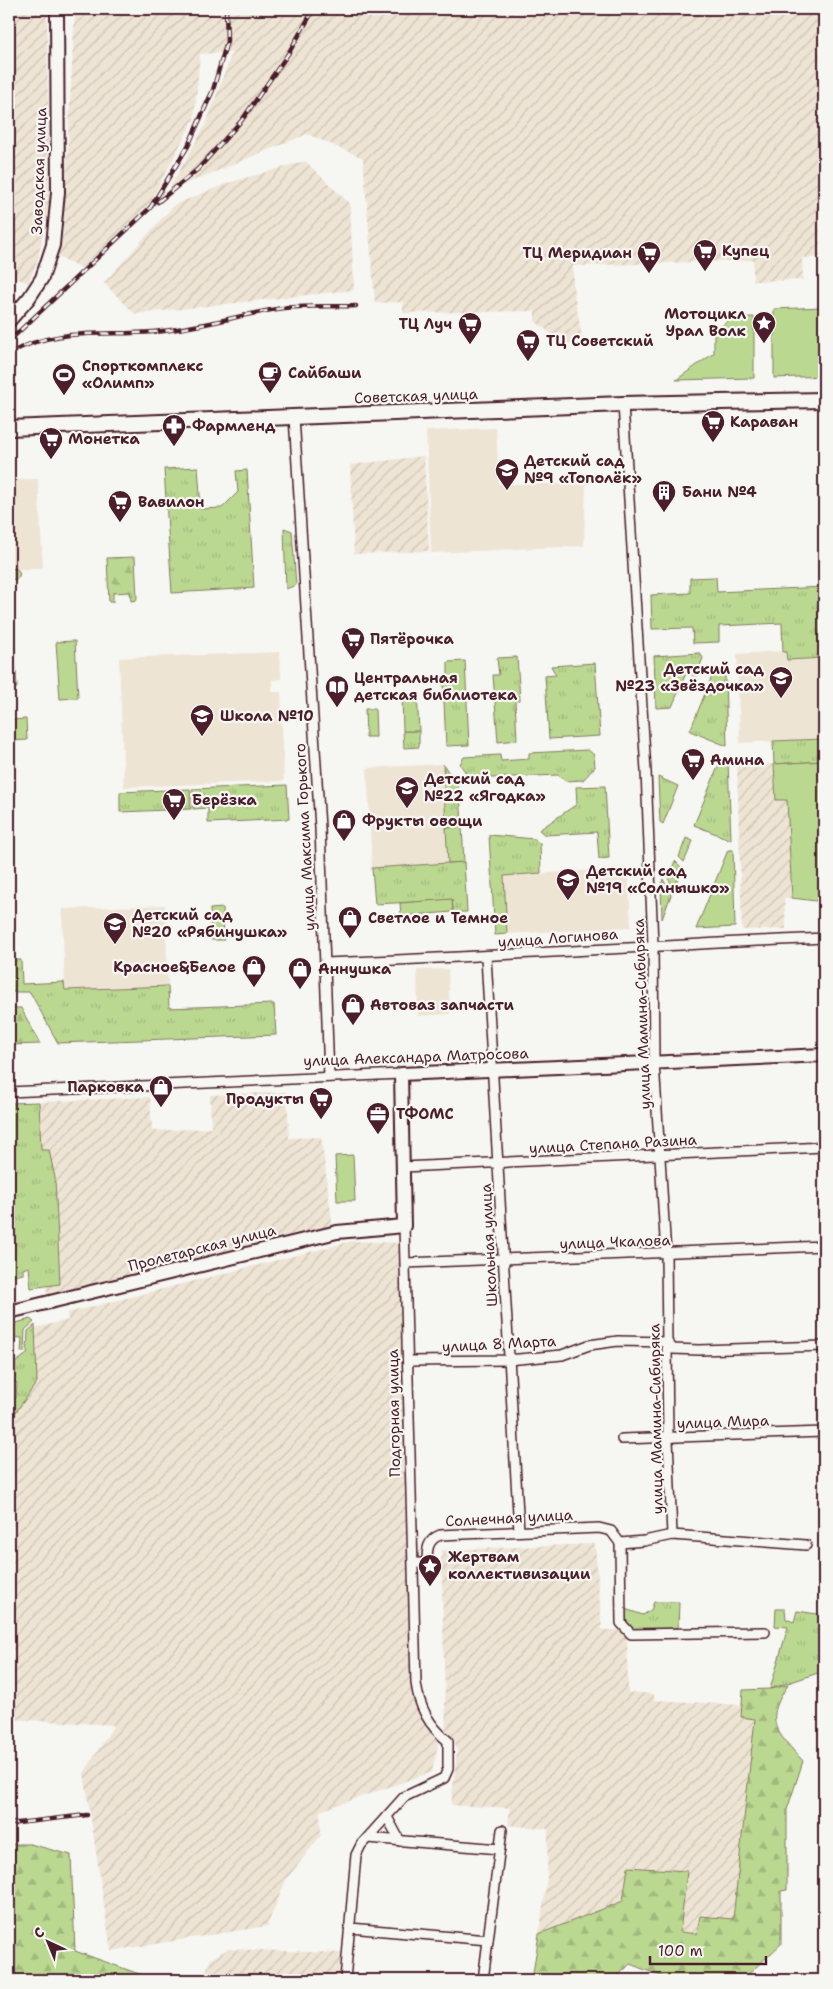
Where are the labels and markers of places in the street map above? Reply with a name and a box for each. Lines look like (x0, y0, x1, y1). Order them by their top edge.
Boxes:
supermarket icon: Купец (692, 238, 718, 272)
supermarket icon: ТЦ Меридиан (636, 240, 662, 274)
place label: Купец (722, 241, 770, 261)
place label: ТЦ Меридиан (522, 243, 632, 263)
place label: Мотоцикл Урал Волк (664, 304, 747, 341)
place icon: Мотоцикл Урал Волк (751, 310, 777, 344)
supermarket icon: ТЦ Луч (457, 311, 483, 345)
place label: ТЦ Луч (399, 314, 452, 334)
supermarket icon: ТЦ Советский (515, 328, 541, 362)
place label: ТЦ Советский (546, 331, 654, 351)
place label: Спорткомплекс «Олимп» (82, 356, 204, 393)
cafe icon: Сайбаши (257, 360, 283, 394)
sports icon: Спорткомплекс «Олимп» (51, 362, 77, 396)
place label: Сайбаши (288, 363, 362, 383)
supermarket icon: Караван (700, 409, 726, 443)
place label: Караван (730, 412, 798, 432)
pharmacy icon: Фармленд (161, 413, 187, 447)
place label: Фармленд (192, 416, 276, 436)
supermarket icon: Монетка (38, 426, 64, 460)
place label: Монетка (68, 429, 140, 449)
place label: Детский сад №9 «Тополёк» (524, 451, 642, 488)
school or university icon: Детский сад №9 «Тополёк» (494, 457, 520, 491)
building icon: Бани №4 (651, 479, 677, 513)
place label: Бани №4 (682, 482, 757, 502)
supermarket icon: Вавилон (107, 489, 133, 523)
place label: Вавилон (138, 492, 205, 512)
supermarket icon: Пятёрочка (340, 626, 366, 660)
place label: Пятёрочка (370, 629, 454, 649)
place label: Детский сад №23 «Звёздочка» (615, 659, 765, 696)
school or university icon: Детский сад №23 «Звёздочка» (768, 665, 794, 699)
place label: Центральная детская библиотека (354, 668, 518, 705)
library icon: Центральная детская библиотека (324, 674, 350, 708)
school or university icon: Школа №10 (189, 703, 215, 737)
place label: Школа №10 (220, 706, 314, 726)
supermarket icon: Амина (680, 747, 706, 781)
place label: Амина (710, 750, 765, 770)
place label: Детский сад №22 «Ягодка» (424, 769, 546, 806)
school or university icon: Детский сад №22 «Ягодка» (394, 775, 420, 809)
supermarket icon: Берёзка (161, 787, 187, 821)
place label: Берёзка (192, 790, 258, 810)
shop icon: Фрукты овощи (331, 808, 357, 842)
place label: Фрукты овощи (362, 811, 483, 831)
place label: Детский сад №19 «Солнышко» (586, 861, 729, 898)
school or university icon: Детский сад №19 «Солнышко» (555, 867, 581, 901)
place label: Детский сад №20 «Рябинушка» (132, 905, 287, 942)
shop icon: Светлое и Темное (337, 905, 363, 939)
place label: Светлое и Темное (368, 908, 508, 928)
school or university icon: Детский сад №20 «Рябинушка» (102, 911, 128, 945)
shop icon: Красное&Белое (241, 954, 267, 988)
shop icon: Аннушка (287, 956, 313, 990)
place label: Красное&Белое (113, 957, 236, 977)
place label: Аннушка (318, 959, 392, 979)
shop icon: Автоваз запчасти (340, 992, 366, 1026)
place label: Автоваз запчасти (370, 995, 515, 1015)
shop icon: Парковка (148, 1074, 174, 1108)
place label: Парковка (67, 1077, 145, 1097)
supermarket icon: Продукты (308, 1086, 334, 1120)
place label: Продукты (226, 1089, 304, 1109)
office icon: ТФОМС (365, 1101, 391, 1135)
place label: ТФОМС (396, 1104, 454, 1124)
place label: Жертвам коллективизации (448, 1547, 591, 1584)
place icon: Жертвам коллективизации (417, 1553, 443, 1587)

